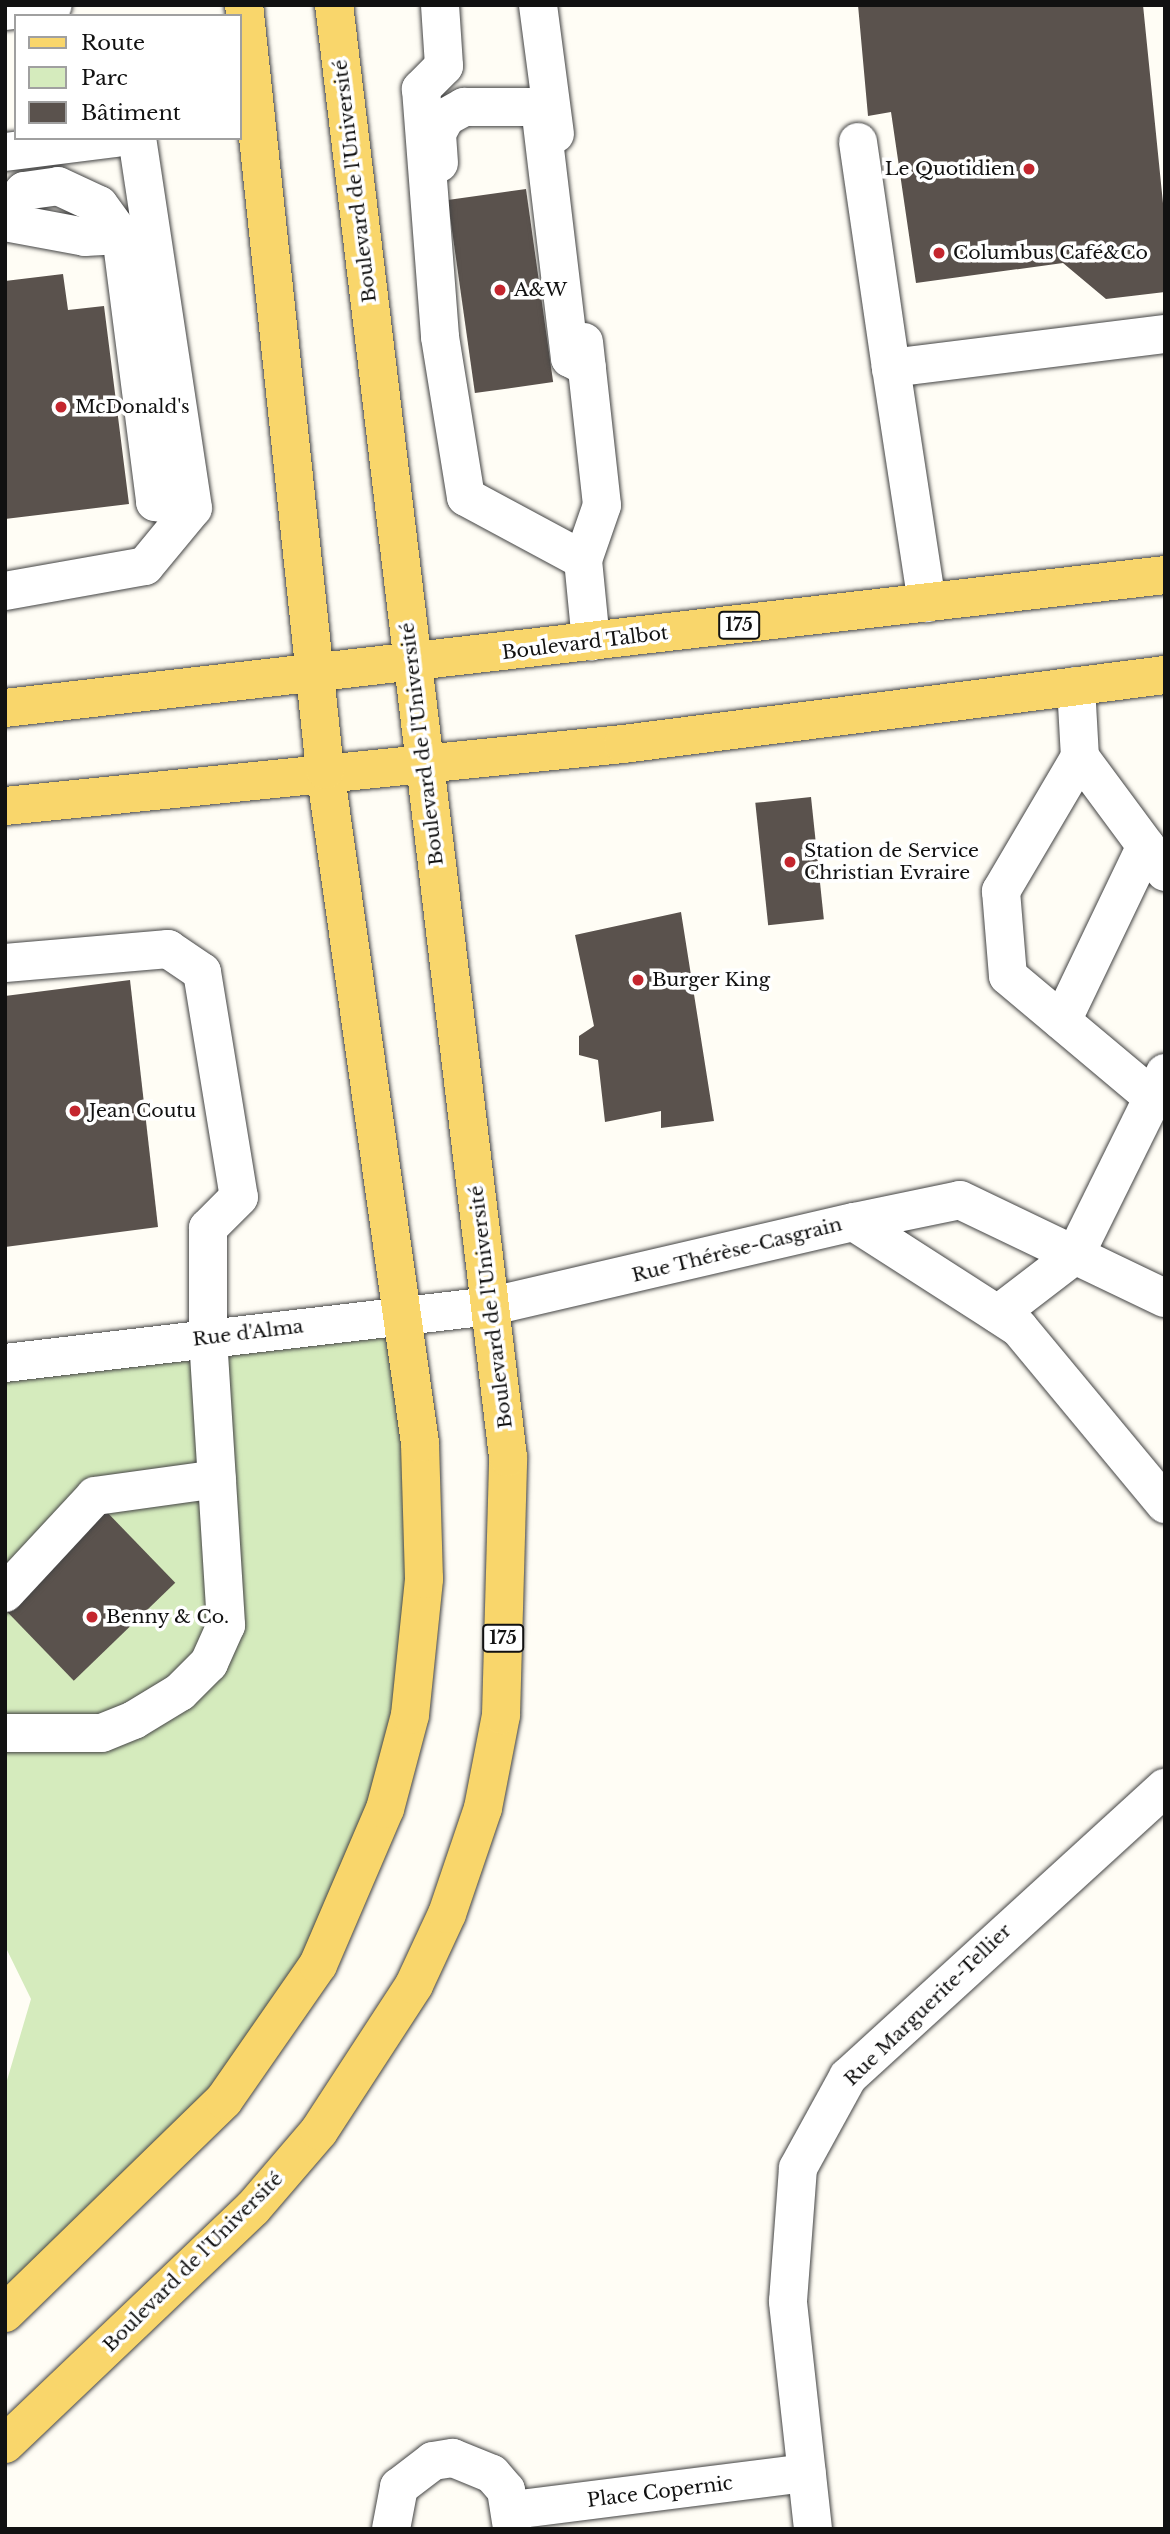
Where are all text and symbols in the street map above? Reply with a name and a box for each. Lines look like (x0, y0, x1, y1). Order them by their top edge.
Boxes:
legend (14, 14, 242, 140)
text: Route (81, 30, 145, 56)
street label: Boulevard de l'Université (329, 58, 381, 304)
text: Parc (81, 65, 128, 91)
text: Bâtiment (81, 100, 181, 126)
place label: Le Quotidien (885, 158, 1015, 180)
marker: Le Quotidien (1021, 161, 1037, 177)
place label: Columbus Café&Co (953, 242, 1148, 264)
marker: Columbus Café&Co (931, 245, 947, 261)
place label: A&W (514, 279, 567, 301)
marker: A&W (492, 282, 508, 298)
place label: McDonald's (75, 396, 190, 418)
marker: McDonald's (53, 399, 69, 415)
road number: 175 (718, 610, 760, 640)
street label: Boulevard de l'Université (396, 621, 448, 867)
street label: Boulevard Talbot (500, 621, 670, 665)
place label: Station de Service Christian Evraire (804, 840, 979, 884)
marker: Station de Service Christian Evraire (782, 854, 798, 870)
place label: Burger King (652, 969, 771, 991)
marker: Burger King (630, 972, 646, 988)
place label: Jean Coutu (89, 1100, 196, 1122)
marker: Jean Coutu (67, 1103, 83, 1119)
street label: Boulevard de l'Université (465, 1184, 517, 1430)
street label: Rue Thérèse-Casgrain (629, 1213, 845, 1287)
street label: Rue d'Alma (191, 1315, 305, 1351)
place label: Benny & Co. (106, 1606, 230, 1628)
marker: Benny & Co. (84, 1609, 100, 1625)
road number: 175 (482, 1624, 524, 1652)
street label: Rue Marguerite-Tellier (840, 1919, 1016, 2091)
street label: Boulevard de l'Université (98, 2167, 288, 2357)
street label: Place Copernic (586, 2472, 734, 2512)

